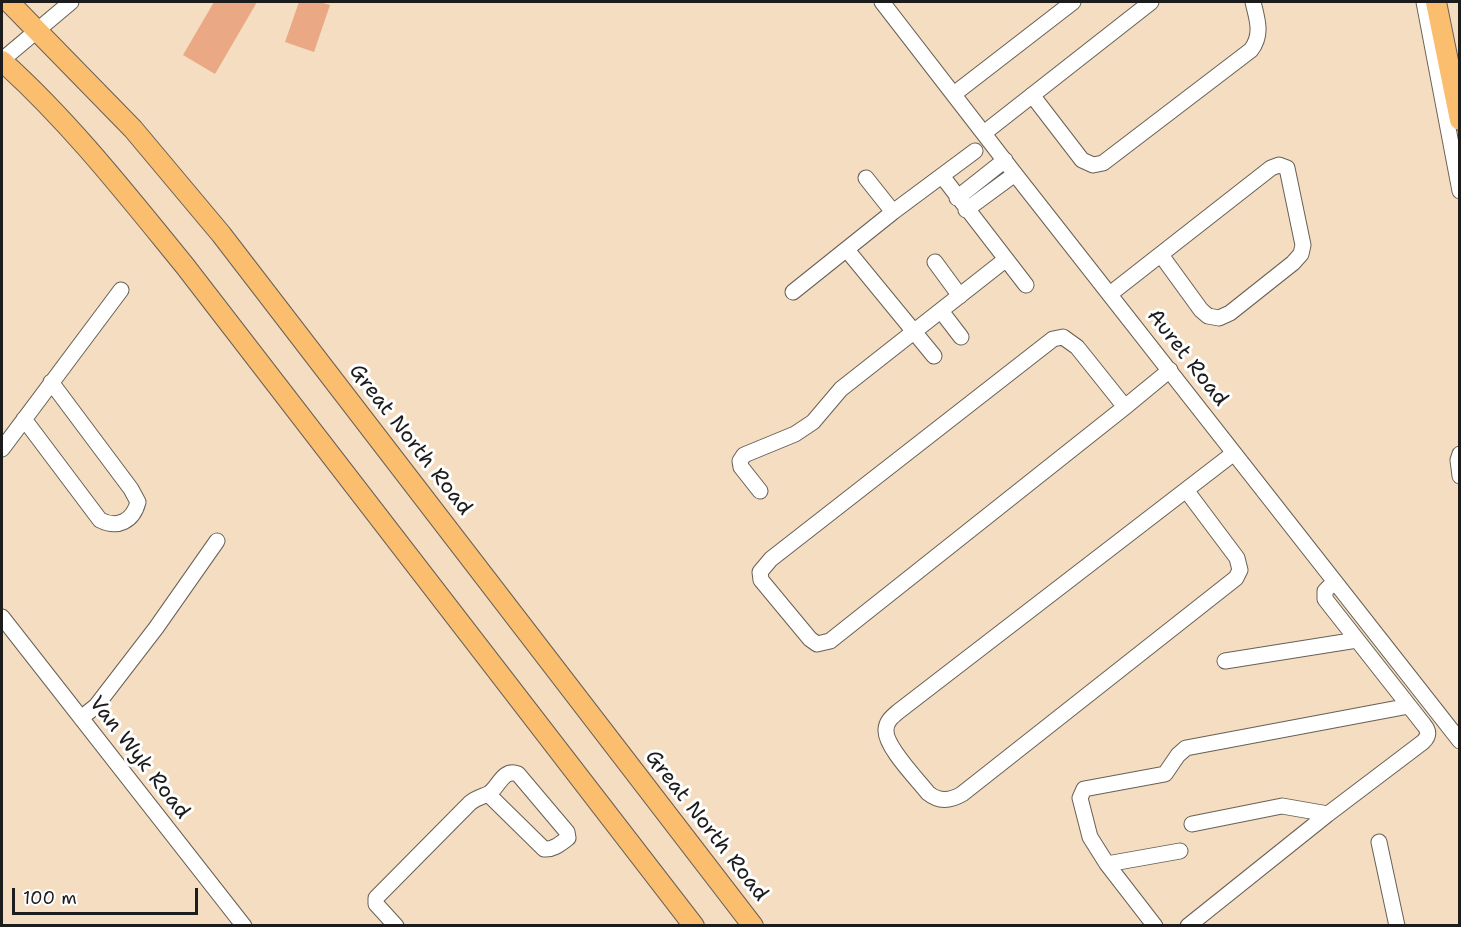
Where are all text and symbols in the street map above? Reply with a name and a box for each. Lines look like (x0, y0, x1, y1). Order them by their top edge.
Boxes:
street label: Auret Road (1141, 304, 1233, 412)
street label: Great North Road (343, 359, 477, 521)
street label: Van Wyk Road (83, 692, 195, 824)
street label: Great North Road (639, 745, 773, 907)
scale bar (15, 876, 201, 914)
text: 100 m (23, 886, 77, 910)

